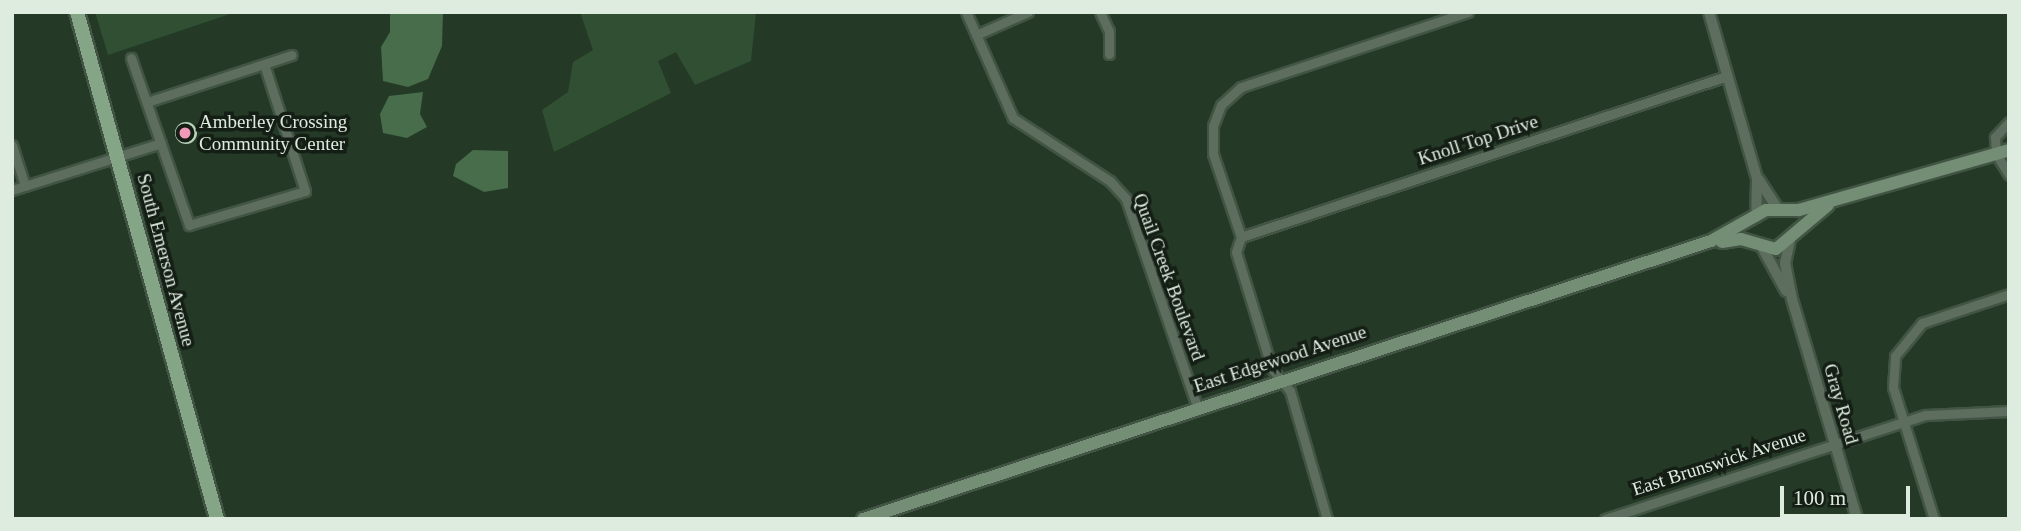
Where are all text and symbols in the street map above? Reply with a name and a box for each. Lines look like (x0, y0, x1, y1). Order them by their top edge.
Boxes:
street label: Knoll Top Drive (1415, 110, 1541, 170)
place label: Amberley Crossing Community Center (199, 111, 347, 155)
marker: Amberley Crossing Community Center (177, 125, 193, 141)
street label: South Emerson Avenue (132, 171, 200, 349)
street label: Quail Creek Boulevard (1128, 190, 1210, 364)
street label: East Edgewood Avenue (1190, 320, 1370, 398)
street label: Gray Road (1819, 361, 1863, 447)
street label: East Brunswick Avenue (1629, 423, 1809, 501)
scale bar (1783, 472, 1912, 516)
text: 100 m (1793, 486, 1846, 510)

